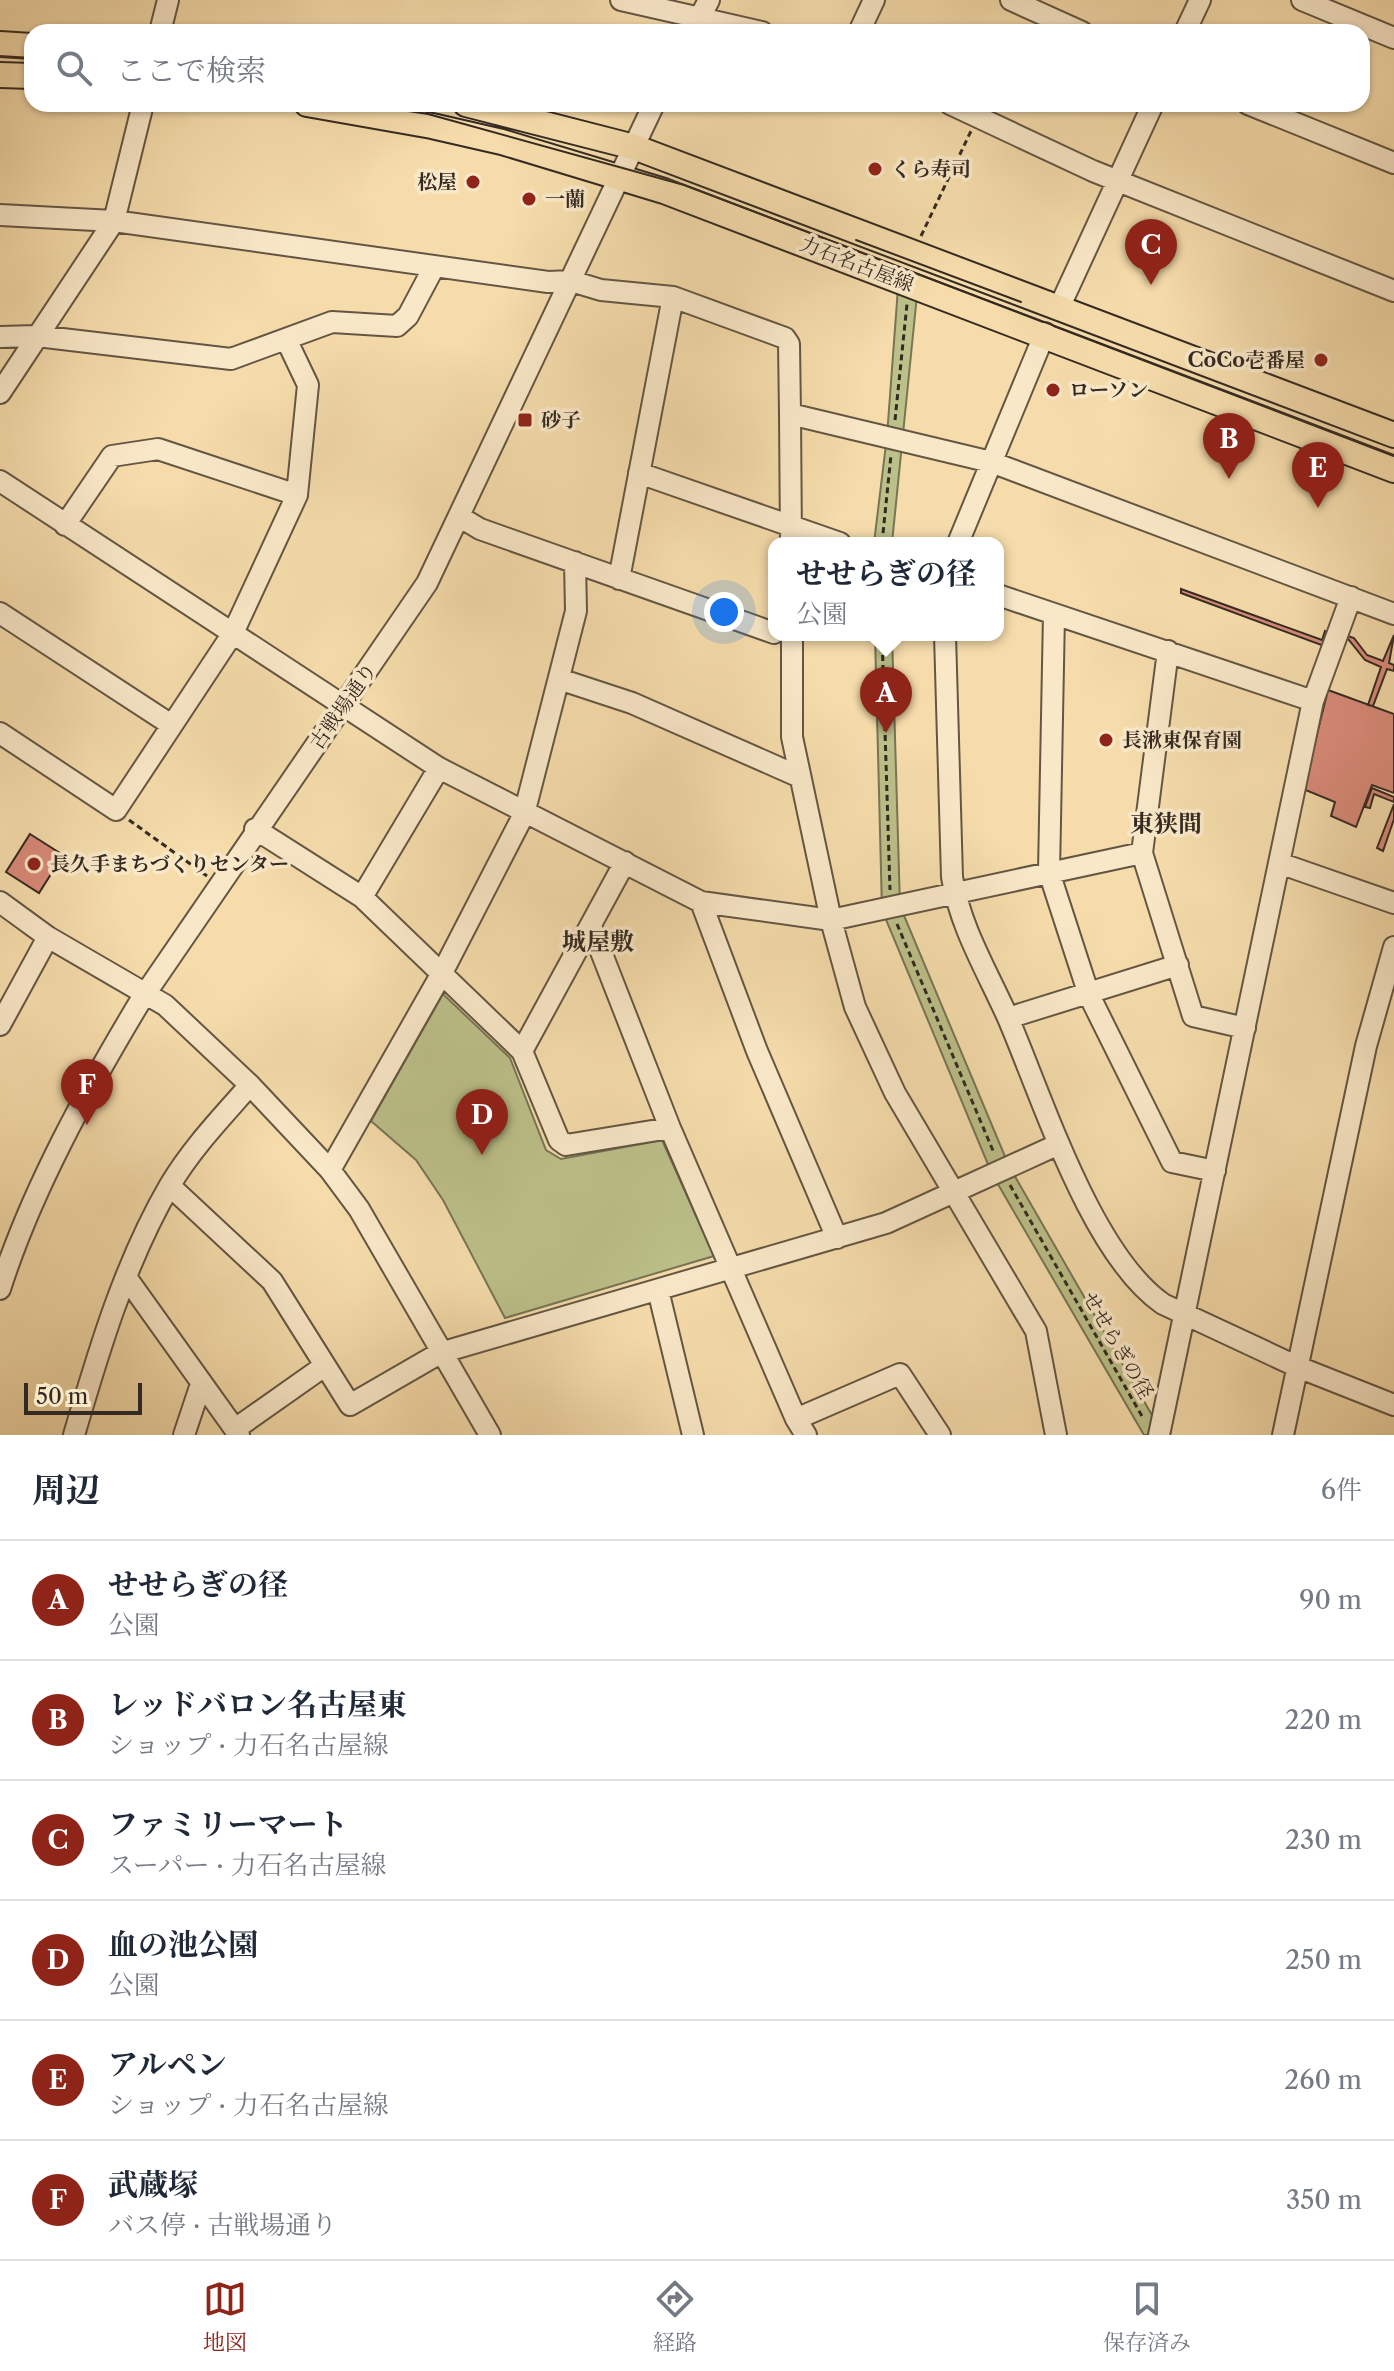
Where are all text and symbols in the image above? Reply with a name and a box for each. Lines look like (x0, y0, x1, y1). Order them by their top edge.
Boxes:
search box (24, 24, 1370, 112)
icon: search (52, 46, 96, 90)
text: ここで検索 (116, 52, 266, 89)
place label: くら寿司 (891, 157, 971, 181)
marker: くら寿司 (866, 160, 884, 178)
place label: 松屋 (417, 170, 457, 194)
marker: 松屋 (464, 173, 482, 191)
place label: 一蘭 (545, 187, 585, 211)
marker: 一蘭 (520, 190, 538, 208)
pin: C (1125, 219, 1177, 285)
street label: 力石名古屋線 (797, 231, 917, 297)
place label: CoCo壱番屋 (1187, 348, 1305, 372)
marker: CoCo壱番屋 (1312, 351, 1330, 369)
place label: ローソン (1069, 378, 1148, 402)
marker: ローソン (1044, 381, 1062, 399)
place label: 砂子 (541, 408, 581, 432)
marker: 砂子 (516, 411, 534, 429)
pin: B (1203, 413, 1255, 479)
pin: E (1292, 442, 1344, 508)
popup (768, 537, 1004, 641)
text: せせらぎの径 (796, 555, 976, 592)
your location (704, 592, 744, 632)
text: 公園 (796, 598, 848, 630)
street label: 古戦場通り (304, 658, 382, 754)
pin: A (860, 667, 912, 733)
place label: 長湫東保育園 (1122, 728, 1242, 752)
marker: 長湫東保育園 (1097, 731, 1115, 749)
district label: 東狭間 (1130, 809, 1202, 838)
place label: 長久手まちづくりセンター (50, 852, 289, 876)
marker: 長久手まちづくりセンター (25, 855, 43, 873)
district label: 城屋敷 (562, 927, 634, 956)
pin: F (61, 1059, 113, 1125)
pin: D (456, 1089, 508, 1155)
street label: せせらぎの径 (1078, 1287, 1158, 1403)
scale bar (24, 1379, 142, 1415)
text: 50 m (36, 1383, 88, 1410)
text: 周辺 (32, 1469, 100, 1511)
text: 6件 (1321, 1474, 1362, 1506)
text: せせらぎの径 (108, 1566, 288, 1603)
text: A (48, 1584, 68, 1616)
text: 90 m (1299, 1584, 1362, 1616)
text: 公園 (108, 1609, 160, 1641)
text: レッドバロン名古屋東 (108, 1686, 407, 1723)
text: B (48, 1704, 68, 1736)
text: 220 m (1284, 1704, 1362, 1736)
text: ショップ · 力石名古屋線 (108, 1729, 389, 1761)
text: ファミリーマート (108, 1806, 347, 1843)
text: C (48, 1824, 68, 1856)
text: 230 m (1285, 1824, 1362, 1856)
text: スーパー · 力石名古屋線 (108, 1849, 387, 1881)
text: 血の池公園 (108, 1926, 258, 1963)
text: D (47, 1944, 69, 1976)
text: 250 m (1285, 1944, 1362, 1976)
text: 公園 (108, 1969, 160, 2001)
text: アルペン (108, 2046, 227, 2083)
text: E (49, 2064, 67, 2096)
text: 260 m (1284, 2064, 1362, 2096)
text: ショップ · 力石名古屋線 (108, 2089, 389, 2121)
text: 武蔵塚 (108, 2166, 198, 2203)
text: F (49, 2184, 67, 2216)
text: 350 m (1286, 2184, 1362, 2216)
text: バス停 · 古戦場通り (108, 2209, 337, 2241)
tab: 地図 (203, 2277, 247, 2356)
tab: 経路 (653, 2277, 697, 2356)
tab: 保存済み (1103, 2277, 1191, 2356)

